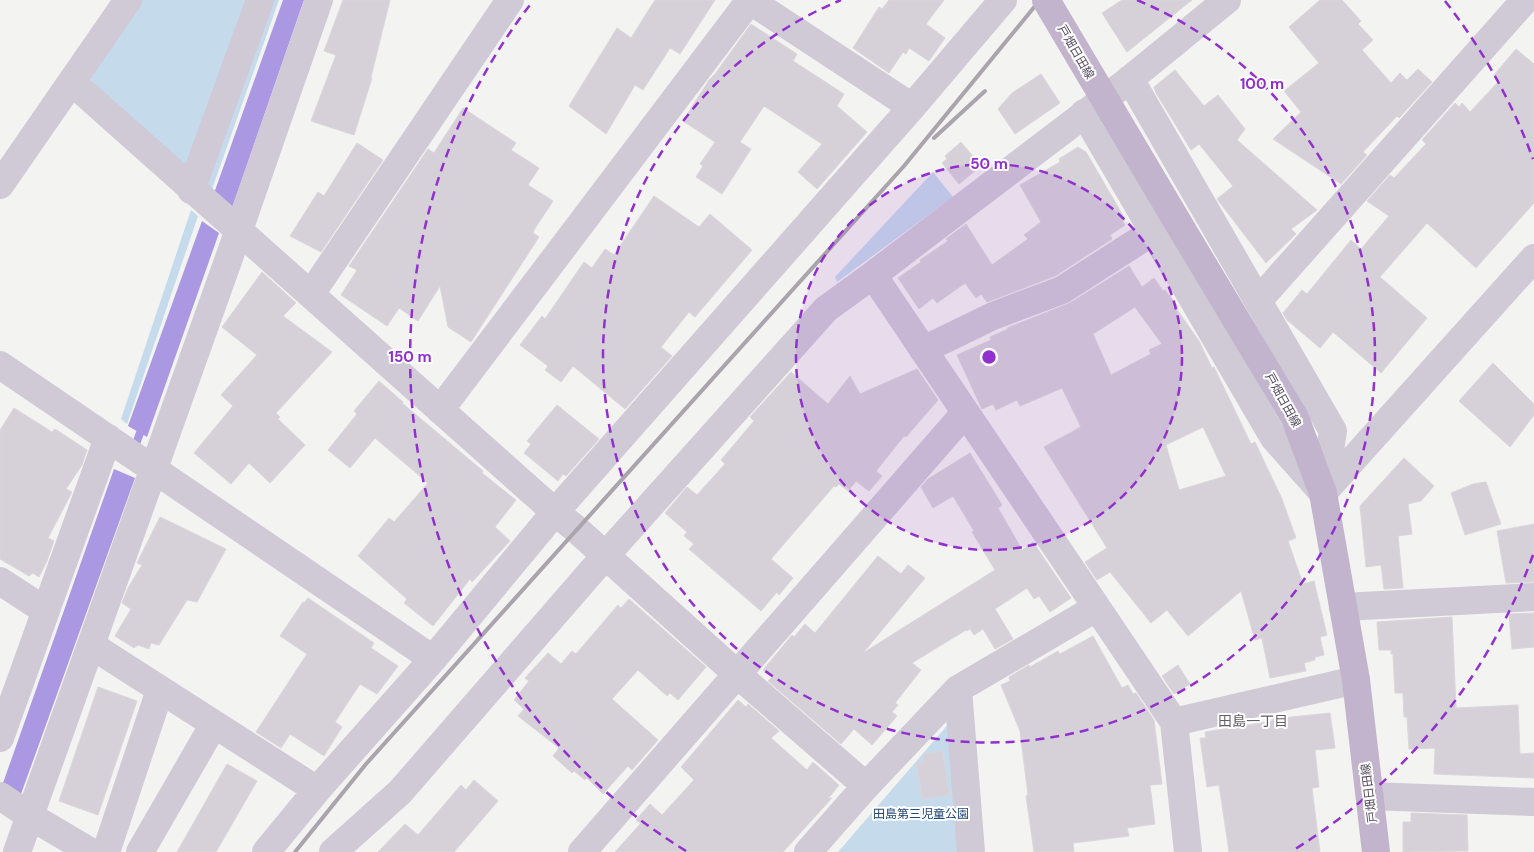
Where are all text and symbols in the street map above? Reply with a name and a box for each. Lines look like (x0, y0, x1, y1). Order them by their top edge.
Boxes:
street label: 戸畑日田線 (1054, 22, 1098, 82)
text: 100 m (1240, 74, 1284, 94)
text: 50 m (970, 154, 1008, 174)
text: 150 m (389, 347, 432, 367)
centre of rings (980, 348, 998, 366)
street label: 戸畑日田線 (1261, 370, 1305, 430)
district label: 田島一丁目 (1218, 712, 1288, 730)
street label: 戸畑日田線 (1357, 762, 1381, 824)
park label: 田島第三児童公園 (873, 806, 969, 822)

